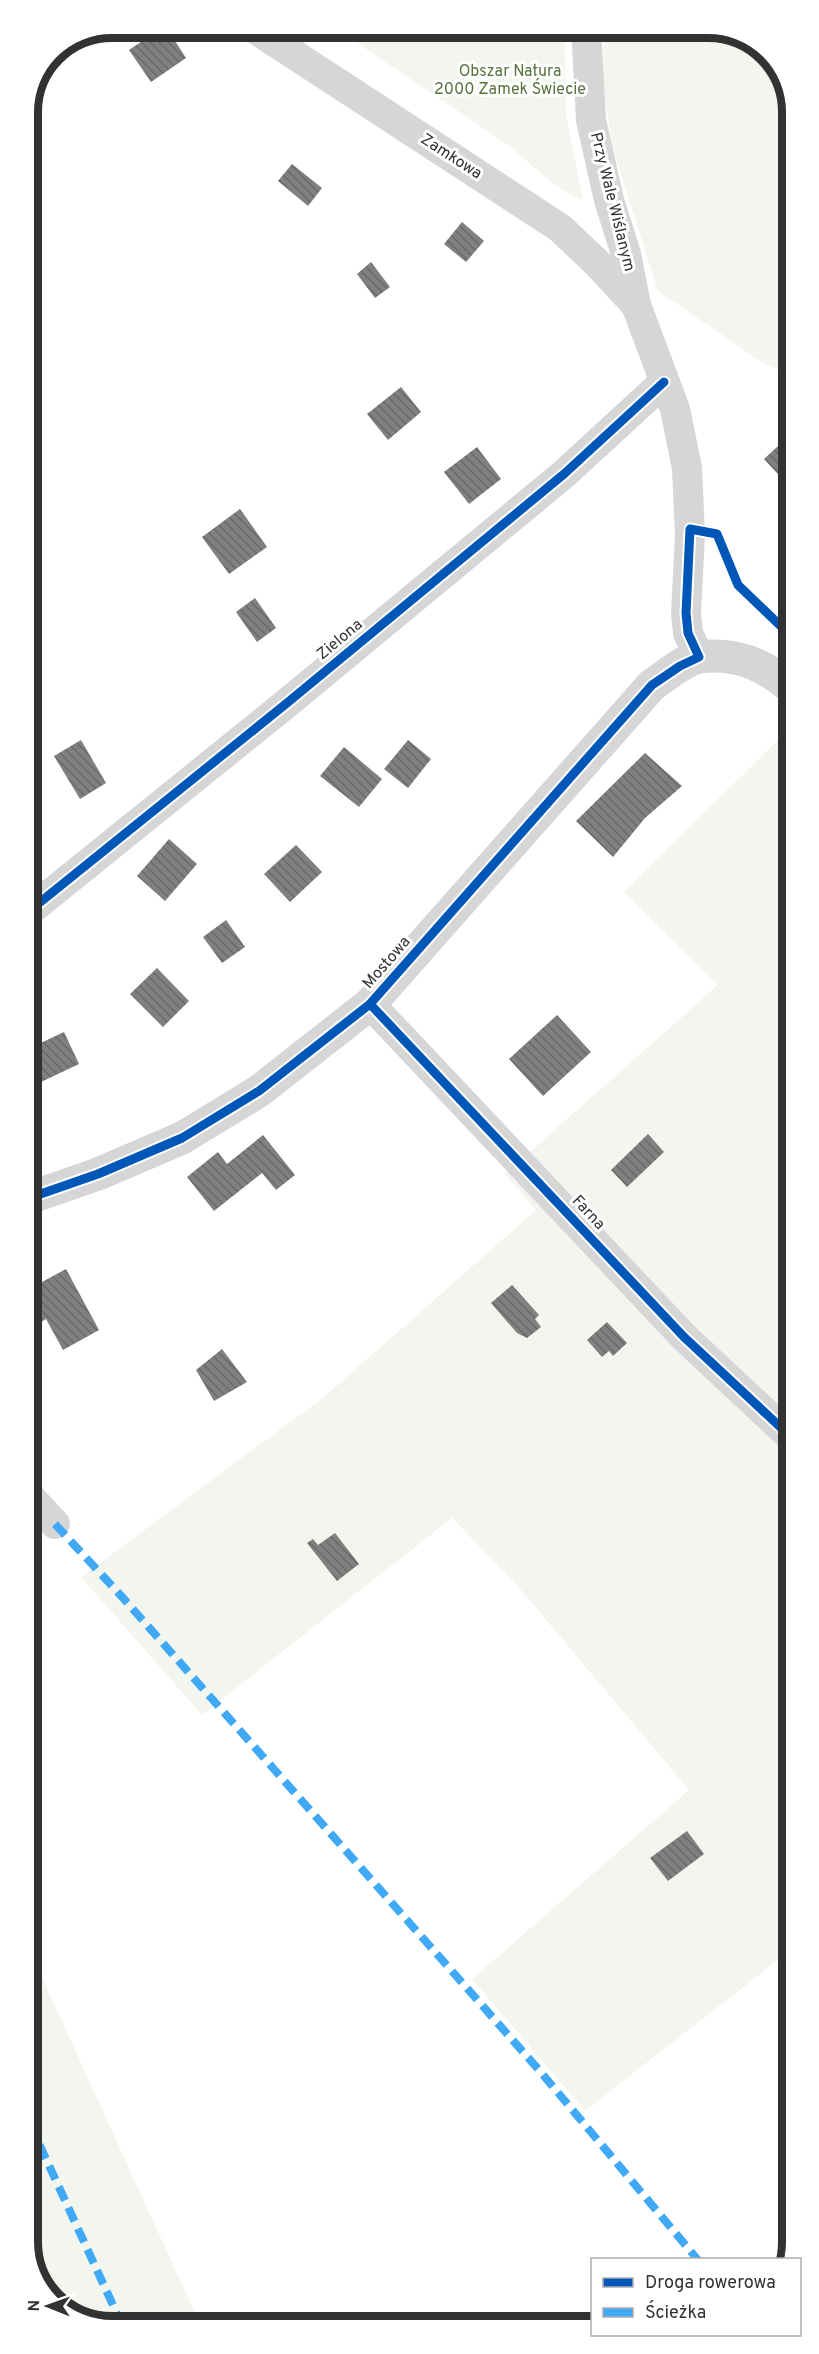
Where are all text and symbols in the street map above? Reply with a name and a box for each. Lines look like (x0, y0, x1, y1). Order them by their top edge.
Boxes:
park label: Obszar Natura 2000 Zamek Świecie (434, 62, 586, 100)
street label: Zamkowa (417, 130, 485, 184)
street label: Przy Wale Wiślanym (585, 130, 639, 274)
street label: Zielona (313, 615, 367, 665)
street label: Mostowa (359, 933, 415, 993)
street label: Farna (567, 1192, 609, 1234)
legend (591, 2258, 801, 2336)
text: Droga rowerowa (645, 2272, 776, 2295)
north arrow (18, 2276, 78, 2336)
text: N (25, 2300, 45, 2312)
text: Ścieżka (645, 2300, 706, 2325)

